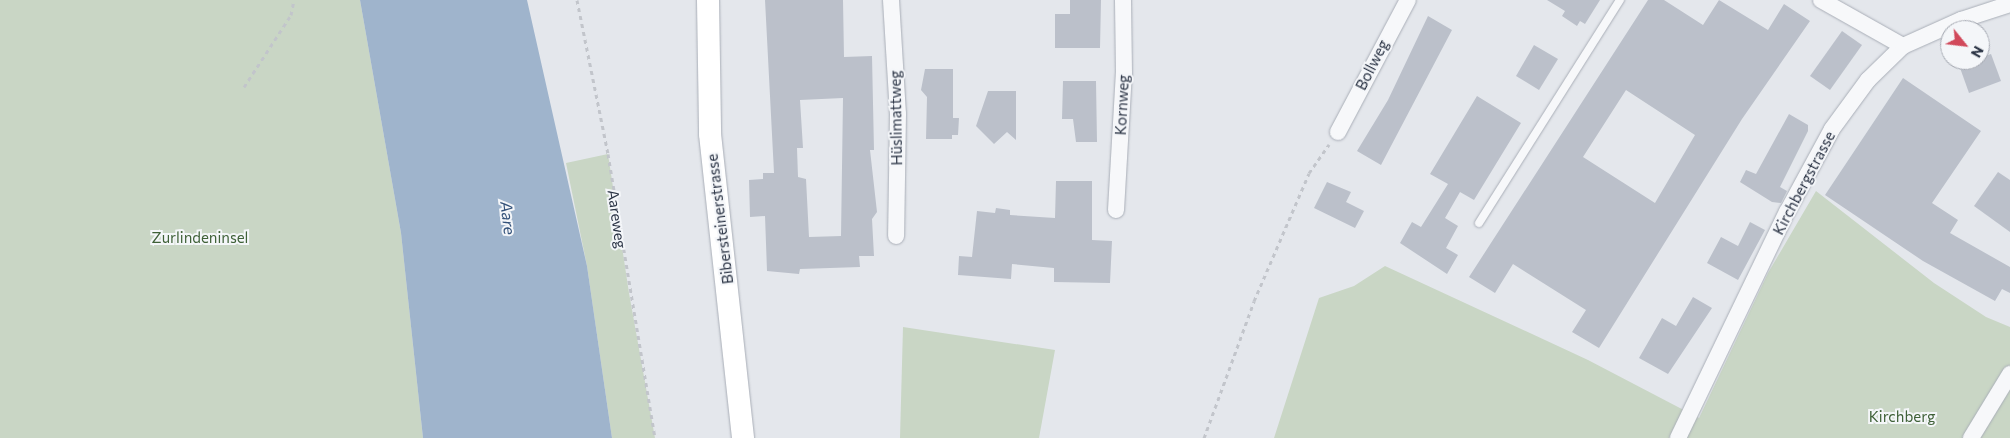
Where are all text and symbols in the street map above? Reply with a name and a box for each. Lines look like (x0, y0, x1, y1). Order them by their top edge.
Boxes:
north arrow (1940, 20, 1990, 70)
street label: Bollweg (1352, 37, 1392, 93)
text: N (1968, 43, 1988, 61)
street label: Hüslimattweg (886, 70, 906, 166)
street label: Kornweg (1111, 74, 1133, 136)
street label: Kirchbergstrasse (1769, 128, 1839, 238)
street label: Bibersteinerstrasse (703, 153, 737, 285)
street label: Aareweg (604, 188, 630, 250)
water label: Aare (496, 200, 520, 236)
park label: Zurlindeninsel (152, 229, 248, 247)
park label: Kirchberg (1869, 408, 1935, 426)

